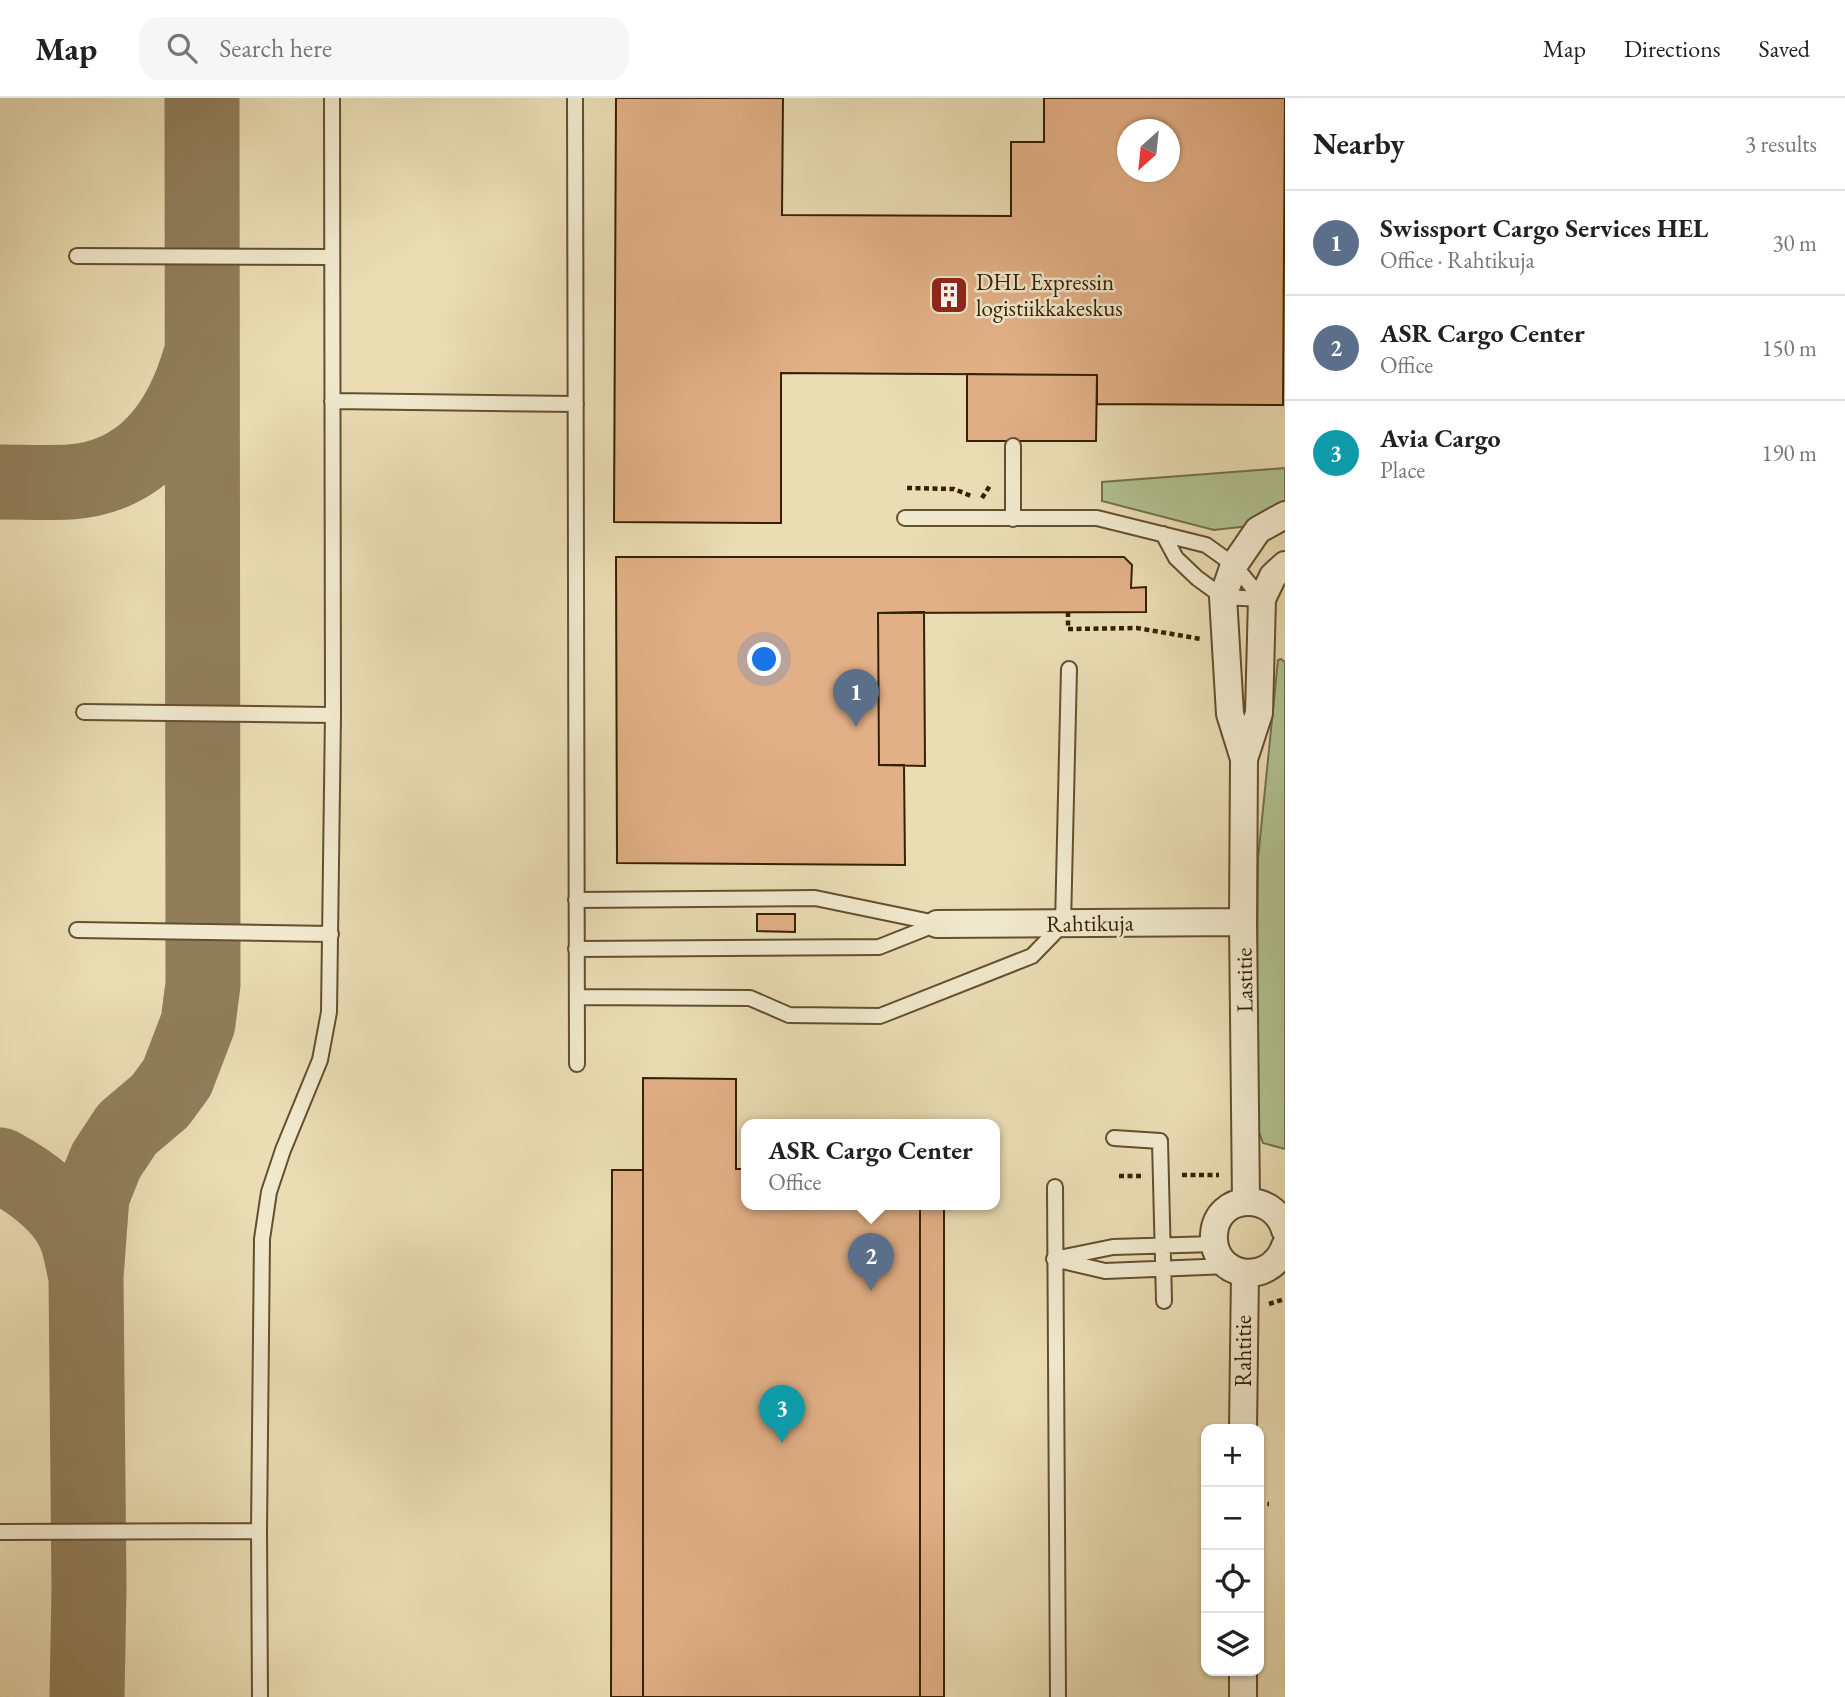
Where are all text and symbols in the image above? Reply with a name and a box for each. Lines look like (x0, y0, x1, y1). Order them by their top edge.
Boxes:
search box (139, 17, 629, 80)
text: Map (35, 27, 97, 70)
icon: search (163, 29, 201, 67)
text: Search here (219, 31, 332, 65)
text: Map (1543, 33, 1586, 64)
text: Directions (1624, 33, 1721, 64)
text: Saved (1759, 33, 1810, 64)
north arrow (1117, 119, 1180, 182)
text: Nearby (1313, 124, 1405, 163)
text: 3 results (1745, 129, 1817, 159)
text: Swissport Cargo Services HEL (1380, 211, 1708, 245)
text: 1 (1330, 228, 1342, 258)
text: 30 m (1772, 228, 1817, 258)
text: Office · Rahtikuja (1380, 245, 1535, 275)
place label: DHL Expressin logistiikkakeskus (976, 267, 1123, 323)
building icon: DHL Expressin logistiikkakeskus (928, 274, 970, 316)
text: ASR Cargo Center (1380, 316, 1585, 350)
text: 2 (1330, 333, 1342, 363)
text: 150 m (1761, 333, 1817, 363)
text: Office (1380, 350, 1433, 380)
text: Avia Cargo (1380, 421, 1501, 455)
text: 3 (1330, 438, 1342, 468)
text: 190 m (1761, 438, 1817, 468)
text: Place (1380, 455, 1425, 485)
your location (747, 642, 781, 676)
pin: 1 (833, 669, 879, 727)
street label: Rahtikuja (1046, 907, 1135, 939)
street label: Lastitie (1228, 947, 1260, 1013)
popup (741, 1119, 1000, 1210)
text: ASR Cargo Center (768, 1133, 973, 1167)
text: Office (768, 1167, 821, 1197)
pin: 2 (848, 1233, 894, 1291)
street label: Rahtitie (1228, 1315, 1258, 1387)
pin: 3 (759, 1385, 805, 1443)
map controls (1201, 1424, 1264, 1676)
button: + (1201, 1424, 1264, 1487)
button: − (1201, 1487, 1264, 1550)
button: locate (1201, 1550, 1264, 1613)
button: layers (1201, 1613, 1264, 1676)

